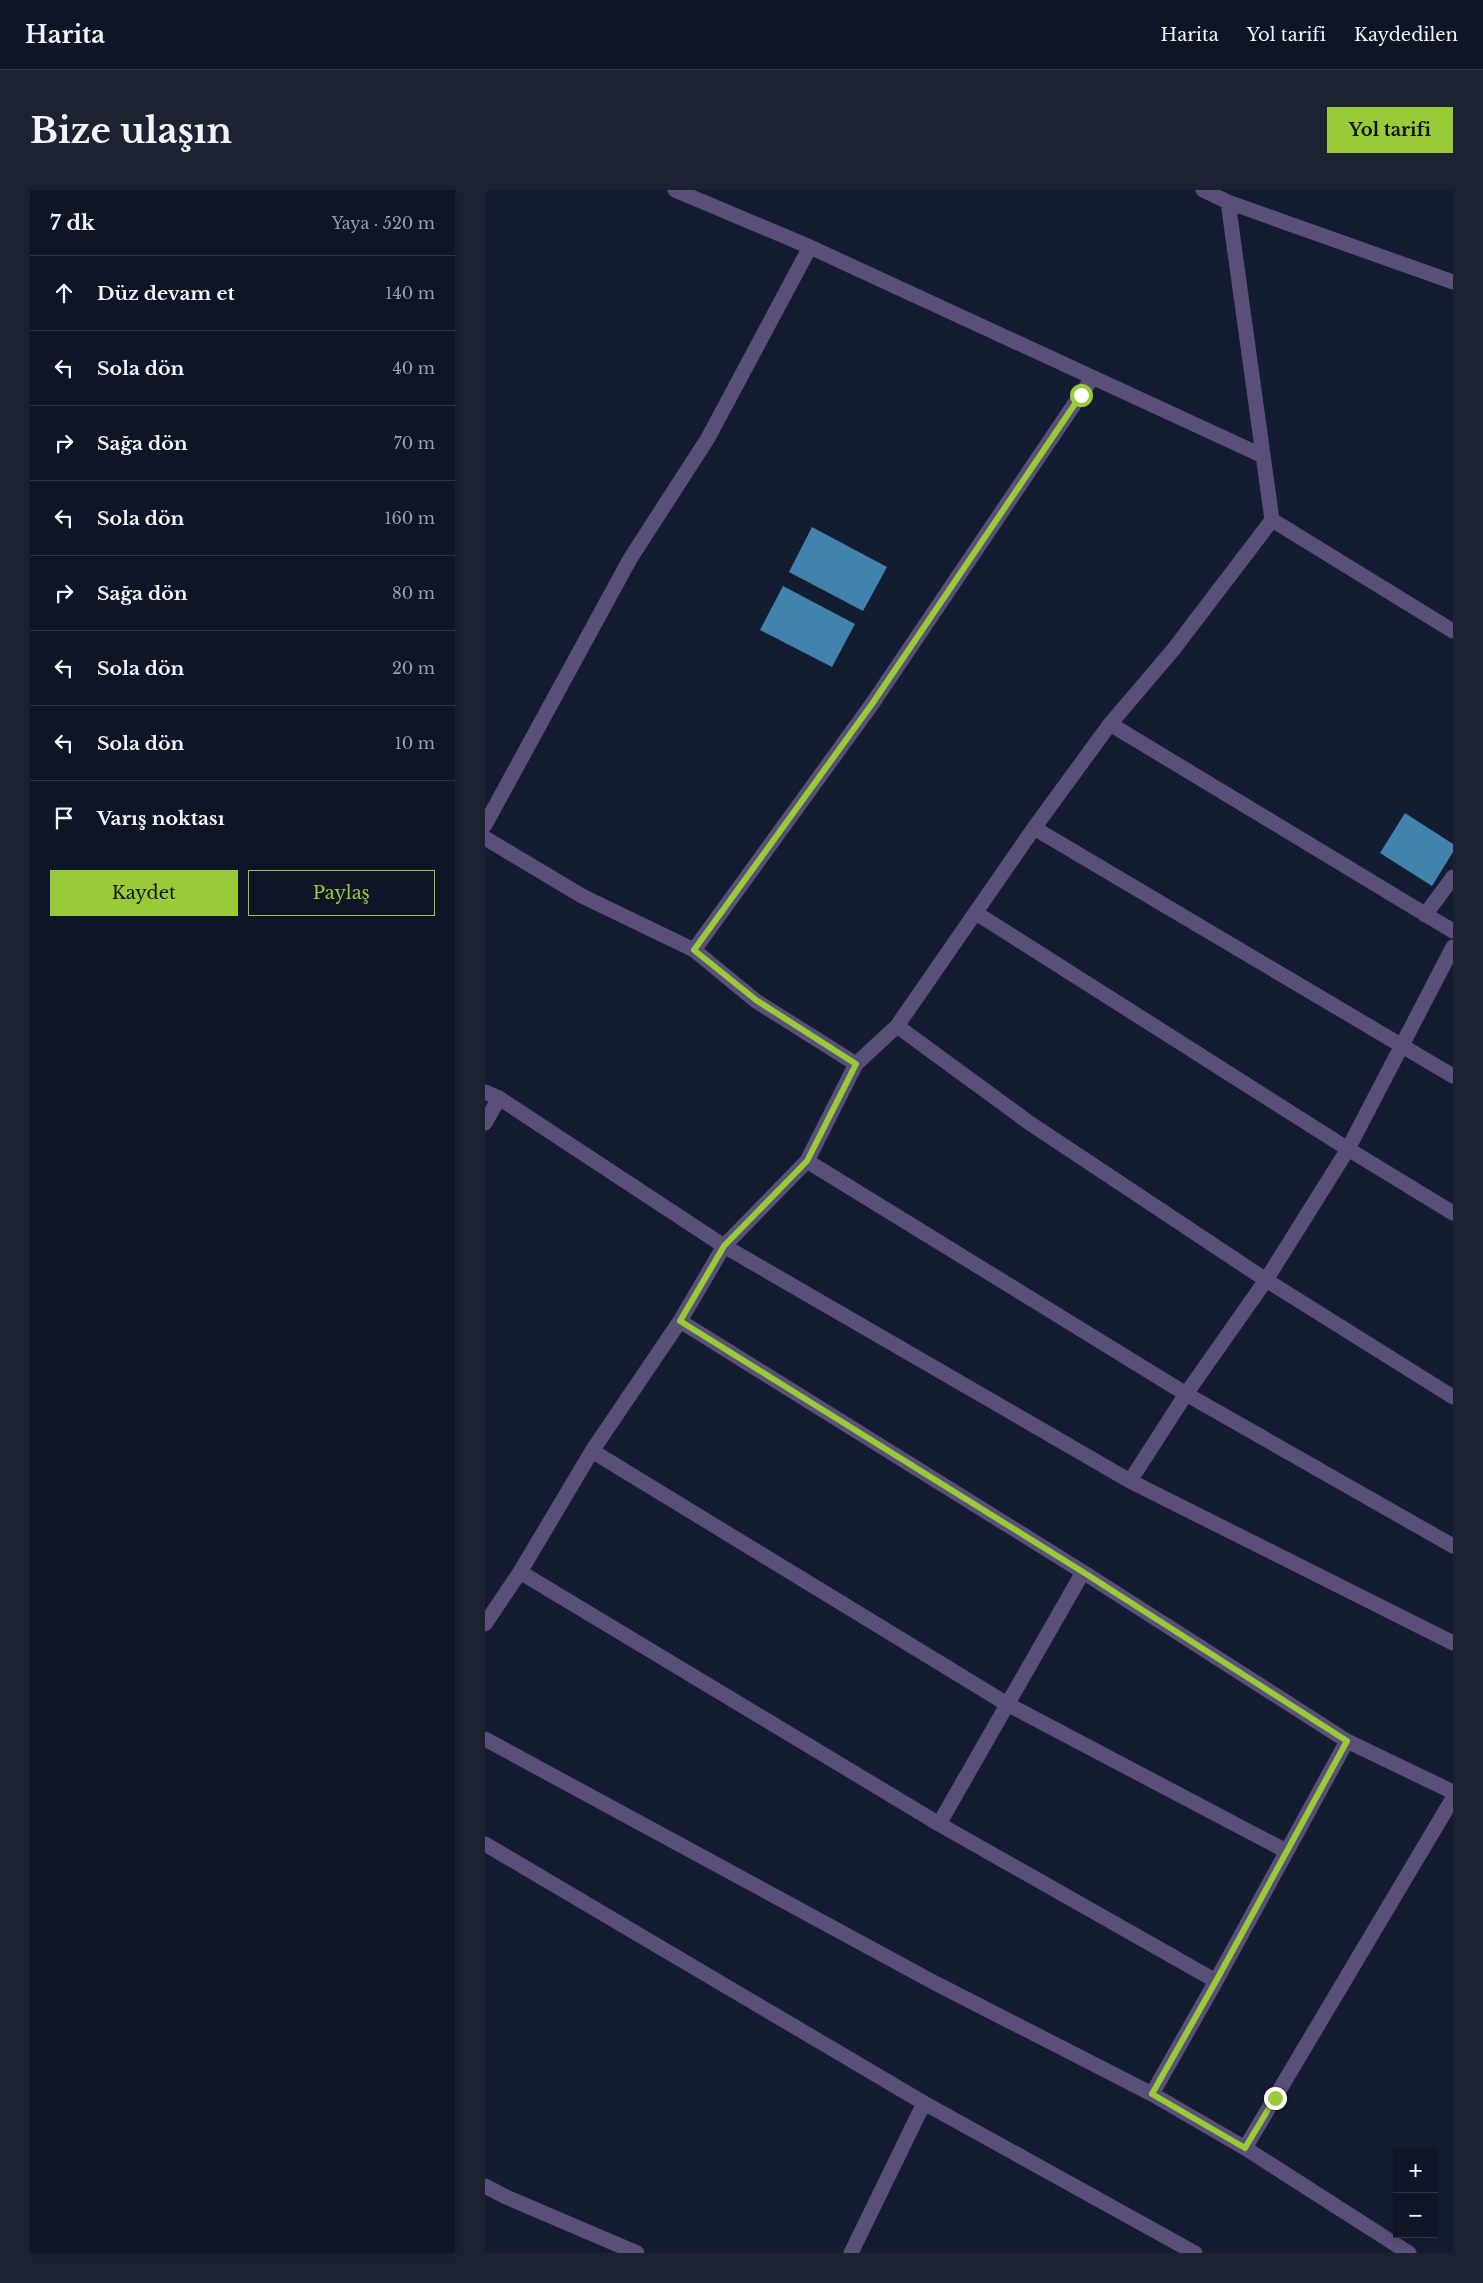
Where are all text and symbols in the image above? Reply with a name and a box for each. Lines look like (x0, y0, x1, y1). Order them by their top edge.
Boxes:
text: Harita (25, 20, 105, 49)
text: Harita (1161, 24, 1219, 46)
text: Yol tarifi (1247, 24, 1326, 46)
text: Kaydedilen (1354, 24, 1458, 46)
button: Yol tarifi (1327, 107, 1453, 153)
text: Bize ulaşın (30, 109, 232, 152)
text: 7 dk (50, 210, 95, 236)
text: Yaya · 520 m (332, 213, 435, 233)
icon: ahead (50, 279, 78, 307)
text: Düz devam et (97, 282, 235, 305)
text: 140 m (385, 283, 435, 303)
icon: left (50, 354, 78, 382)
text: Sola dön (97, 357, 184, 380)
text: 40 m (392, 358, 435, 378)
route start (1070, 384, 1093, 407)
icon: right (50, 429, 78, 457)
text: Sağa dön (97, 432, 188, 455)
text: 70 m (394, 433, 435, 453)
icon: left (50, 504, 78, 532)
text: Sola dön (97, 507, 184, 530)
text: 160 m (384, 508, 435, 528)
icon: right (50, 579, 78, 607)
text: Sağa dön (97, 582, 188, 605)
text: 80 m (392, 583, 435, 603)
icon: left (50, 654, 78, 682)
text: Sola dön (97, 657, 184, 680)
text: 20 m (392, 658, 435, 678)
icon: left (50, 729, 78, 757)
text: Sola dön (97, 732, 184, 755)
text: 10 m (395, 733, 435, 753)
icon: arrive (50, 804, 78, 832)
text: Varış noktası (97, 807, 225, 830)
button: Kaydet (50, 870, 238, 916)
button: Paylaş (248, 870, 435, 916)
route end (1264, 2087, 1287, 2110)
map controls (1393, 2148, 1438, 2238)
button: + (1393, 2148, 1438, 2193)
button: − (1393, 2193, 1438, 2238)

